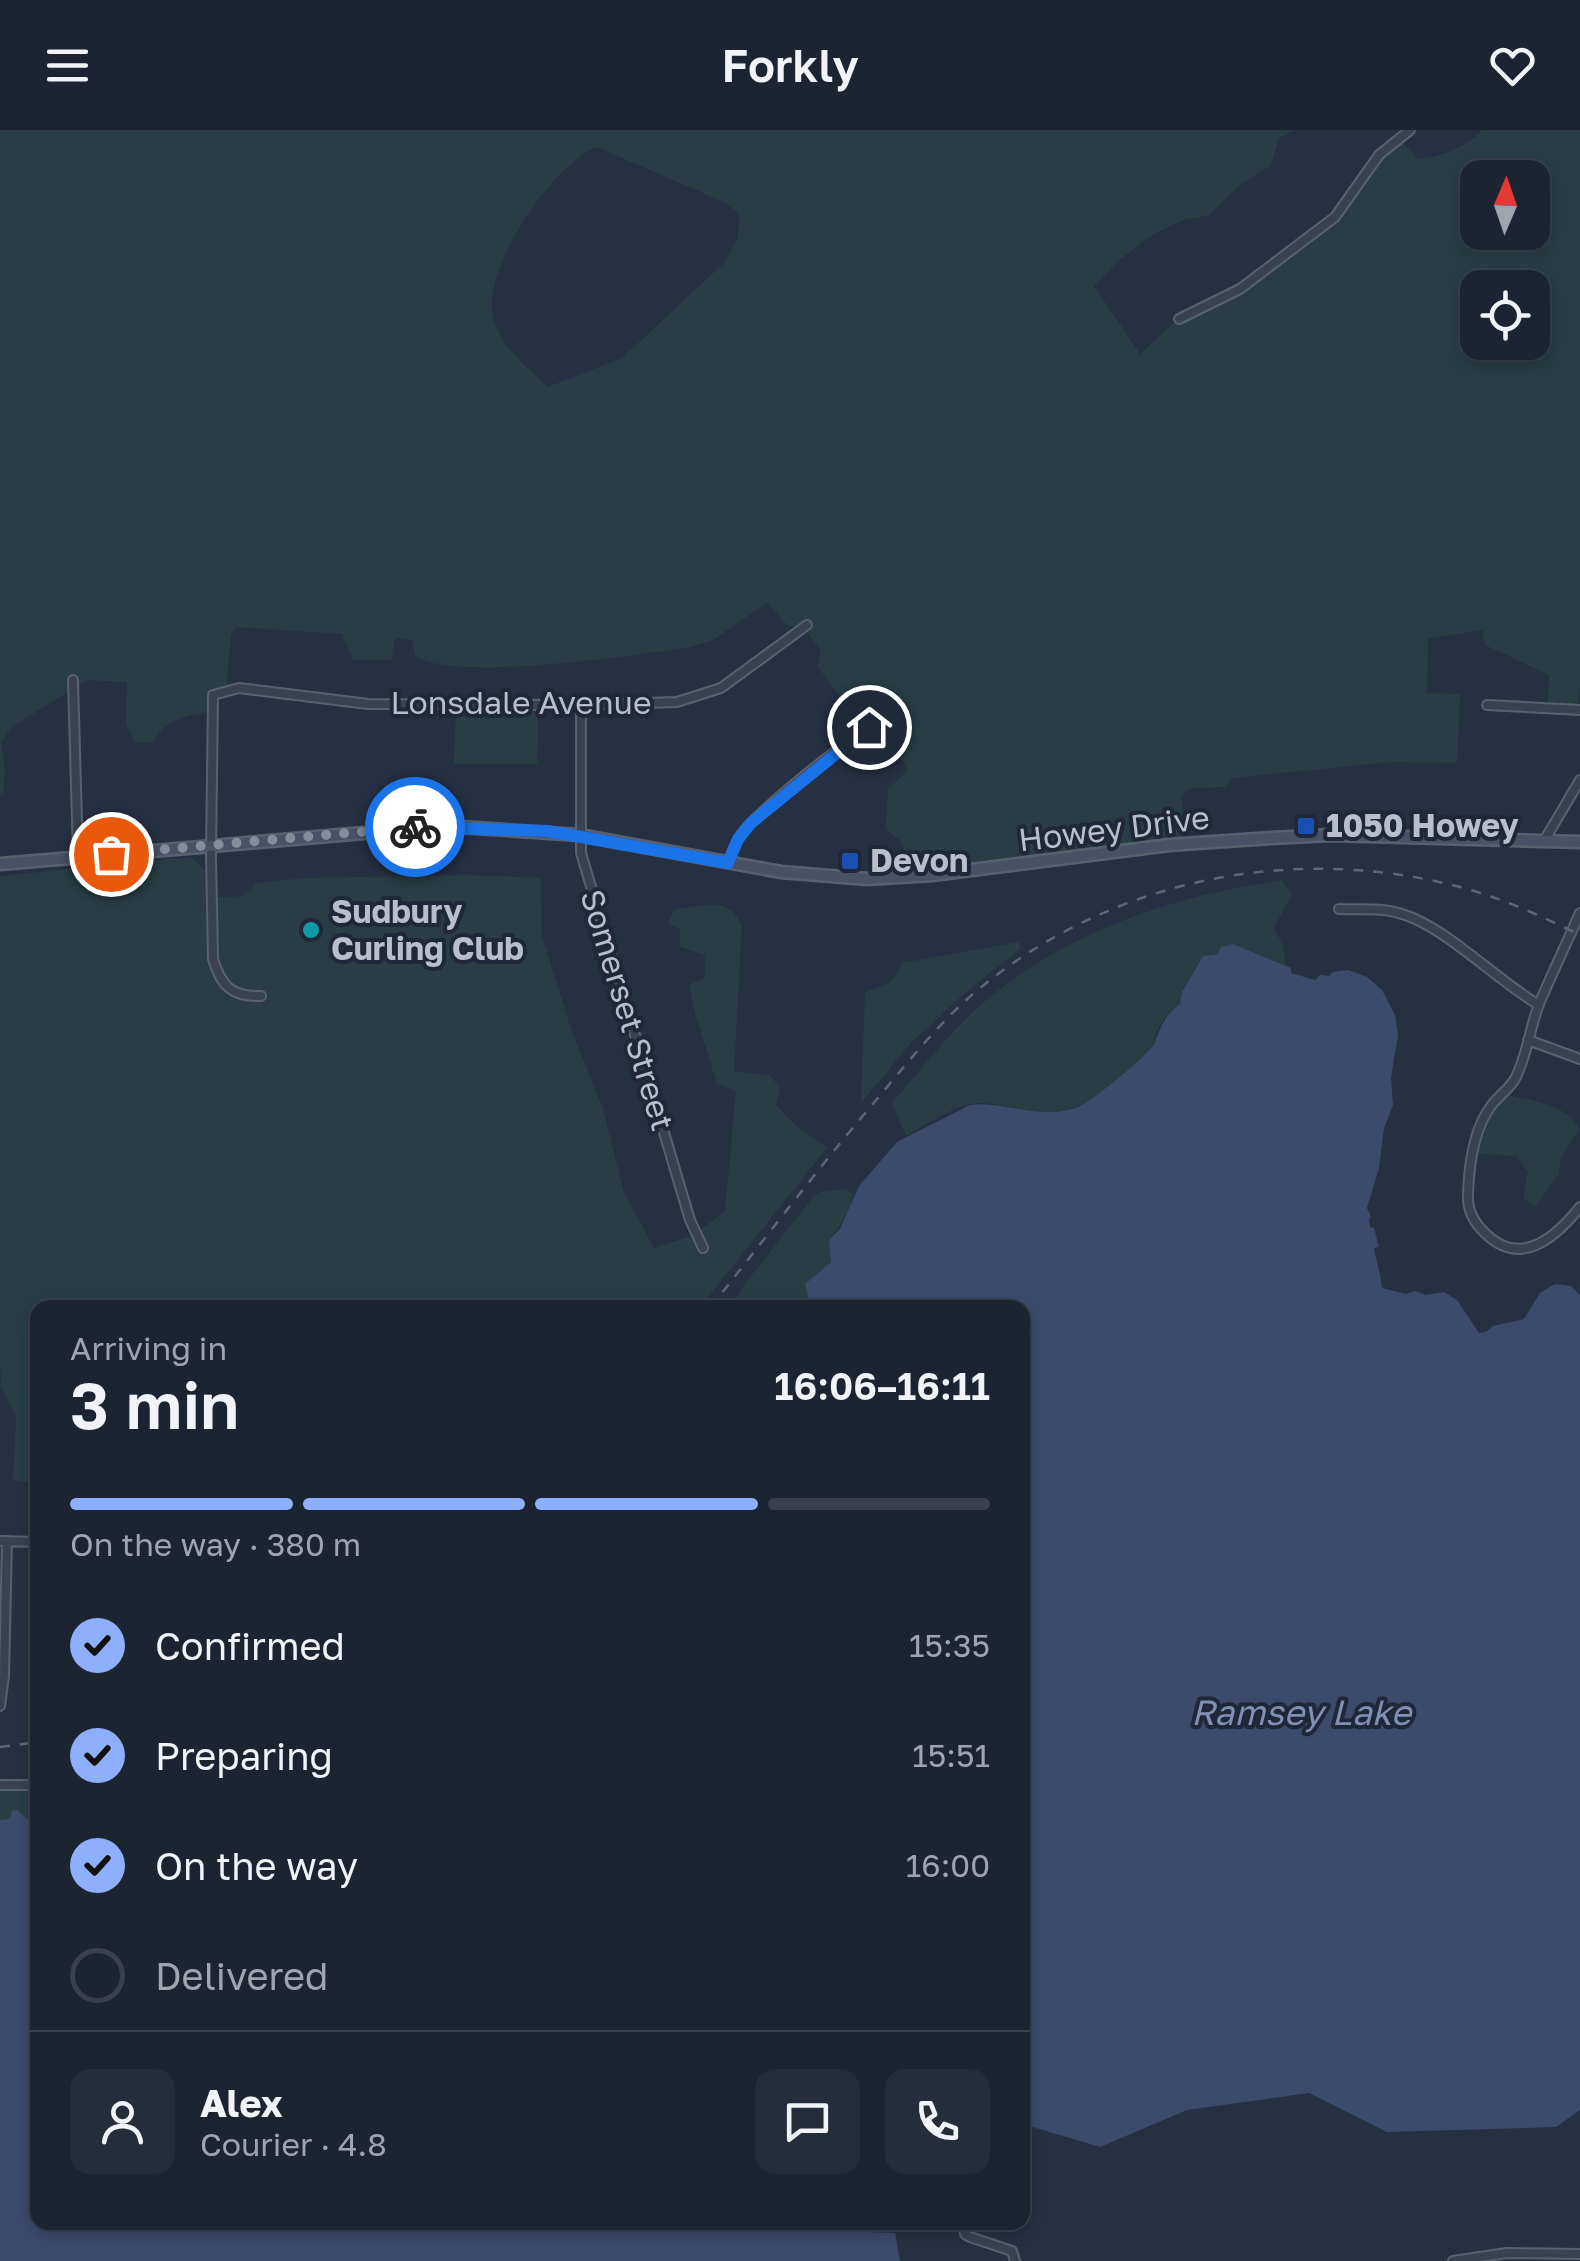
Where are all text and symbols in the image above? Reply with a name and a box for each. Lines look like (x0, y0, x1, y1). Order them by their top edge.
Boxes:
icon: menu (40, 38, 95, 93)
text: Forkly (721, 38, 859, 92)
icon: heart (1485, 38, 1540, 93)
north arrow (1460, 160, 1550, 250)
map controls (1460, 160, 1550, 360)
button: locate (1460, 270, 1550, 360)
street label: Lonsdale Avenue (391, 683, 651, 721)
pin (827, 685, 912, 770)
icon: home (842, 700, 897, 755)
courier (365, 777, 465, 877)
street label: Howey Drive (1016, 797, 1211, 859)
icon: bike (388, 800, 443, 855)
place label: 1050 Howey (1326, 806, 1519, 844)
pin (69, 812, 154, 897)
marker: 1050 Howey (1295, 815, 1317, 837)
icon: bag (84, 827, 139, 882)
place label: Devon (870, 841, 968, 879)
marker: Devon (839, 850, 861, 872)
street label: Somerset Street (573, 885, 683, 1135)
place label: Sudbury Curling Club (331, 892, 524, 967)
marker: Sudbury Curling Club (300, 919, 322, 941)
text: Arriving in (70, 1329, 227, 1367)
text: 16:06–16:11 (774, 1363, 990, 1408)
text: 3 min (70, 1365, 239, 1443)
text: On the way · 380 m (70, 1525, 361, 1563)
icon: check (70, 1618, 125, 1673)
text: Confirmed (155, 1623, 345, 1668)
text: 15:35 (909, 1626, 990, 1664)
water label: Ramsey Lake (1191, 1691, 1414, 1733)
icon: check (70, 1728, 125, 1783)
text: Preparing (155, 1733, 333, 1778)
text: 15:51 (912, 1736, 990, 1774)
icon: check (70, 1838, 125, 1893)
text: On the way (155, 1843, 358, 1888)
text: 16:00 (906, 1846, 990, 1884)
text: Delivered (155, 1953, 328, 1998)
button: person (70, 2069, 175, 2174)
button: chat (755, 2069, 860, 2174)
button: phone (885, 2069, 990, 2174)
text: Alex (200, 2080, 283, 2125)
text: Courier · 4.8 (200, 2125, 387, 2163)

